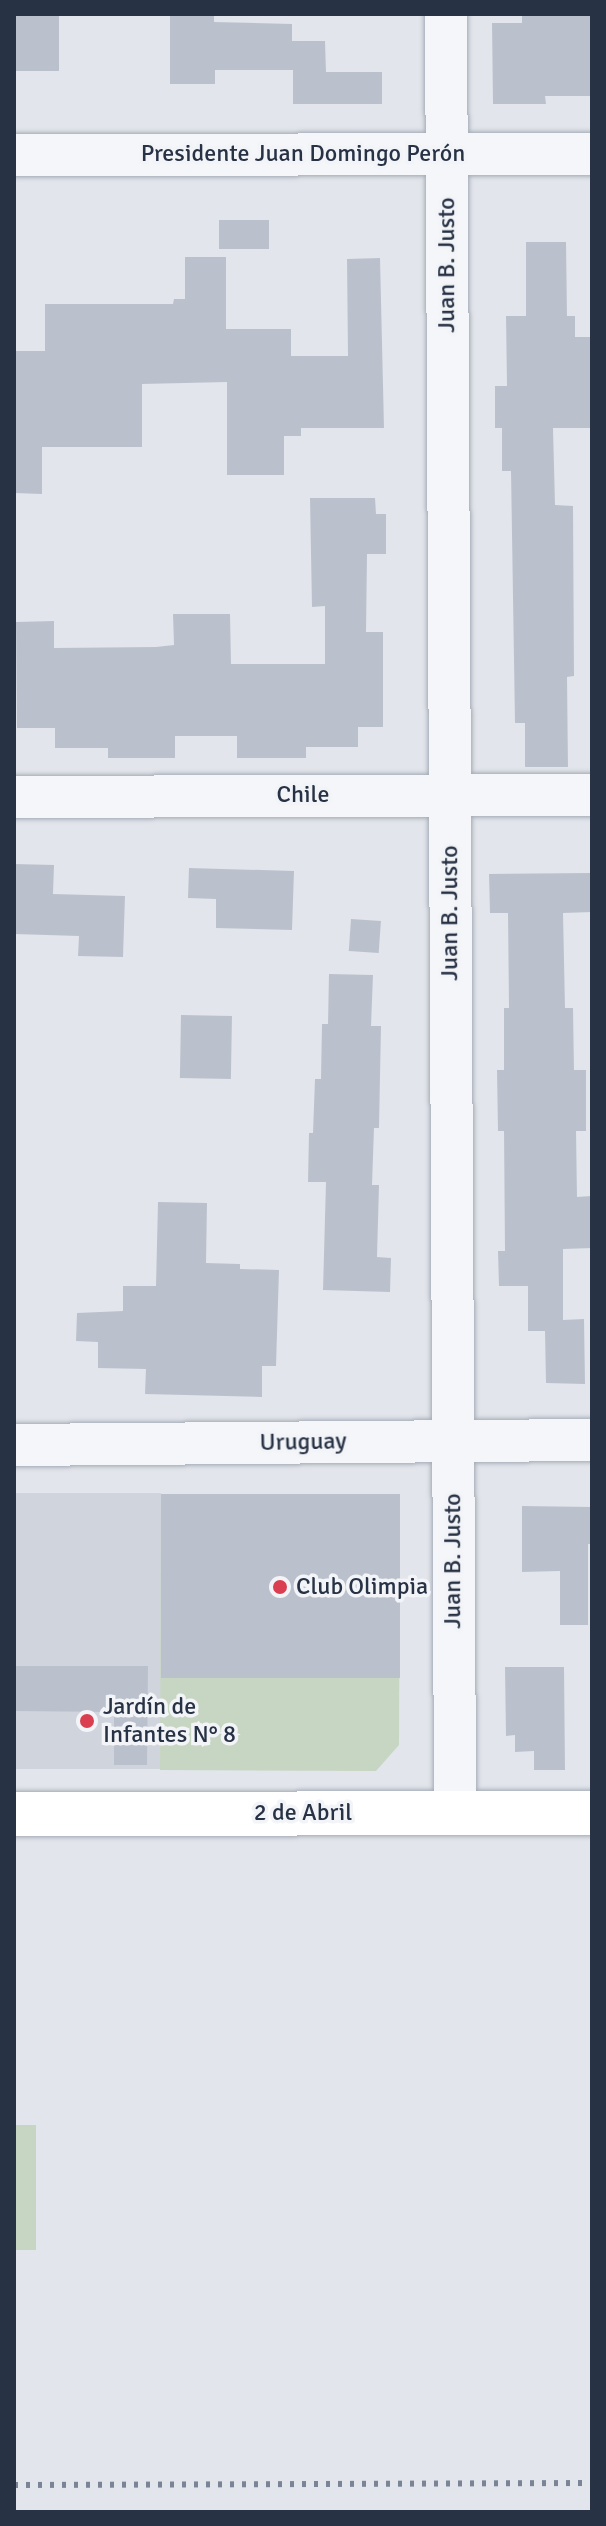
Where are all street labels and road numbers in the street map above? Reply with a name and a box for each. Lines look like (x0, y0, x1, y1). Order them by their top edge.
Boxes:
street label: Presidente Juan Domingo Perón (141, 140, 465, 168)
street label: Juan B. Justo (433, 197, 461, 333)
street label: Chile (277, 781, 329, 809)
street label: Juan B. Justo (436, 845, 464, 981)
street label: Uruguay (259, 1427, 347, 1457)
street label: Juan B. Justo (439, 1493, 467, 1629)
street label: 2 de Abril (254, 1799, 352, 1827)

